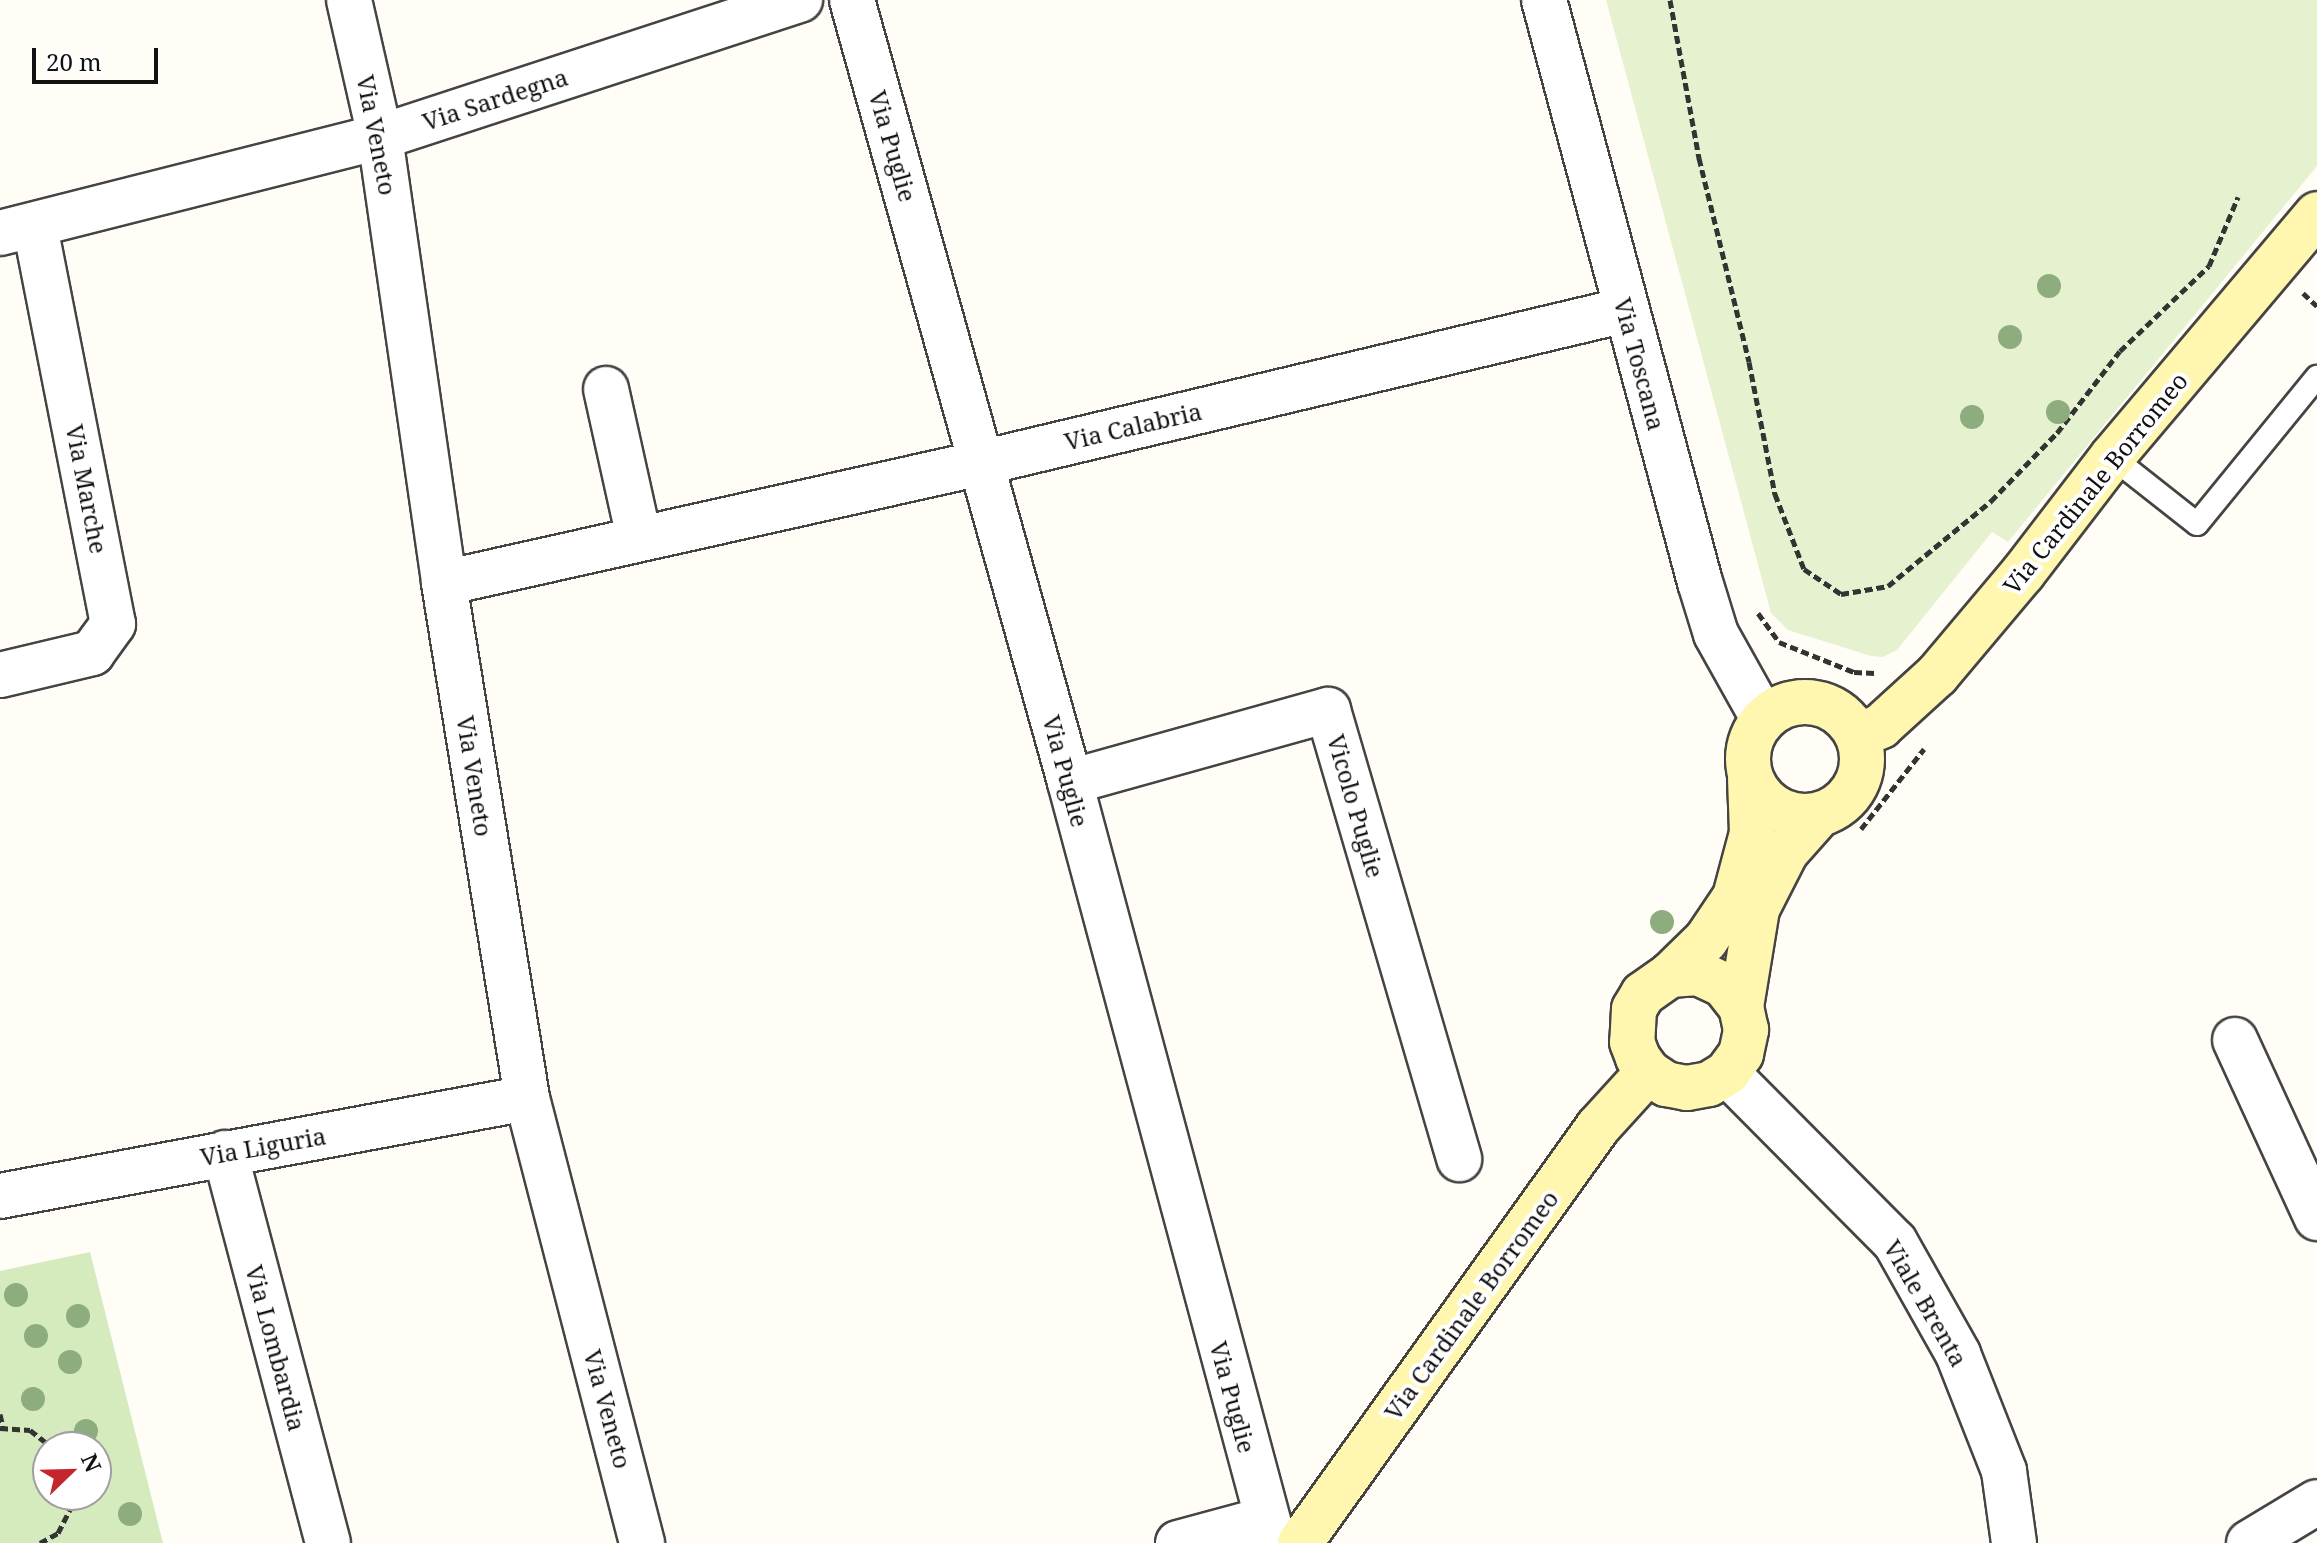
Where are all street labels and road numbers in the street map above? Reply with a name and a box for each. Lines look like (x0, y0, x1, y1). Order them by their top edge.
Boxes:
street label: Via Sardegna (419, 62, 571, 136)
street label: Via Veneto (351, 72, 403, 198)
street label: Via Puglie (863, 87, 923, 205)
street label: Via Toscana (1608, 295, 1672, 433)
street label: Via Cardinale Borromeo (1997, 367, 2193, 599)
street label: Via Calabria (1062, 396, 1204, 456)
street label: Via Marche (60, 422, 114, 556)
street label: Via Puglie (1037, 712, 1095, 830)
street label: Via Veneto (451, 714, 499, 838)
street label: Vicolo Puglie (1322, 731, 1390, 881)
street label: Via Liguria (198, 1121, 328, 1171)
street label: Via Cardinale Borromeo (1378, 1185, 1564, 1425)
street label: Viale Brenta (1878, 1235, 1974, 1371)
street label: Via Lombardia (240, 1262, 312, 1434)
street label: Via Puglie (1204, 1338, 1262, 1456)
street label: Via Veneto (578, 1346, 638, 1472)

